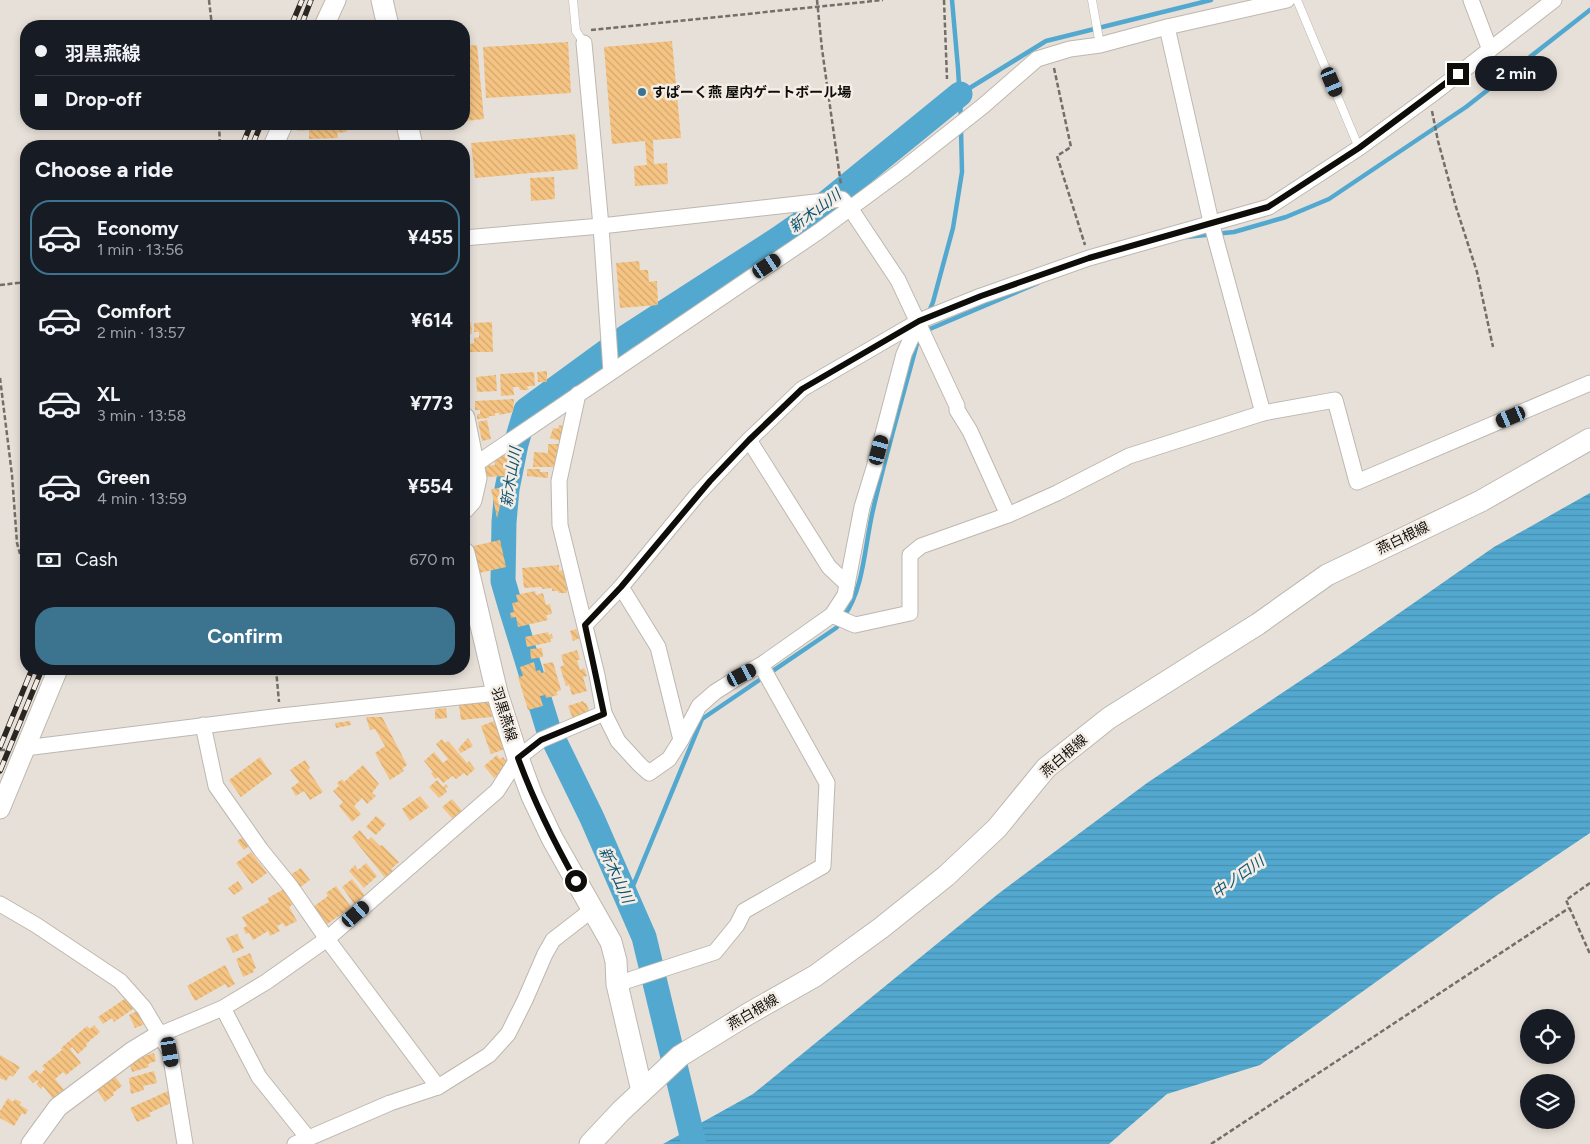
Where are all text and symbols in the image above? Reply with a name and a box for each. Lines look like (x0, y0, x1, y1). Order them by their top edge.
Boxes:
text: 羽黒燕線 (65, 42, 141, 65)
callout: 2 min (1476, 56, 1558, 92)
route end (1447, 63, 1469, 85)
text: 2 min (1496, 64, 1536, 83)
car (1319, 65, 1344, 99)
place label: すぱーく燕 屋内ゲートボール場 (652, 84, 851, 101)
marker: すぱーく燕 屋内ゲートボール場 (636, 86, 648, 98)
text: Drop-off (65, 88, 142, 111)
text: Choose a ride (35, 156, 173, 183)
water label: 新木山川 (786, 185, 846, 236)
icon: car (37, 215, 82, 260)
text: Economy (97, 217, 179, 240)
text: ¥455 (408, 226, 453, 249)
text: 1 min · 13:56 (97, 240, 183, 259)
car (750, 251, 783, 281)
icon: car (37, 298, 82, 343)
text: Comfort (97, 300, 172, 323)
text: ¥614 (411, 309, 453, 332)
text: 2 min · 13:57 (97, 323, 185, 342)
icon: car (37, 381, 82, 426)
text: XL (97, 383, 120, 406)
text: ¥773 (410, 392, 453, 415)
car (1494, 404, 1527, 430)
text: 3 min · 13:58 (97, 406, 186, 425)
car (867, 434, 890, 466)
water label: 新木山川 (497, 444, 525, 508)
icon: car (37, 464, 82, 509)
text: Green (97, 466, 150, 489)
text: ¥554 (408, 475, 453, 498)
text: 4 min · 13:59 (97, 489, 187, 508)
street label: 燕白根線 (1374, 518, 1432, 558)
icon: cash (35, 546, 63, 574)
text: Cash (75, 548, 118, 571)
text: 670 m (410, 550, 455, 569)
button: Confirm (35, 607, 455, 665)
car (725, 662, 758, 688)
street label: 羽黒燕線 (488, 685, 520, 743)
street label: 燕白根線 (1037, 731, 1091, 781)
water label: 新木山川 (595, 844, 638, 908)
water label: 中ノ口川 (1208, 851, 1269, 902)
route start (565, 870, 587, 892)
car (339, 898, 372, 930)
street label: 燕白根線 (725, 991, 781, 1033)
map controls (1520, 1009, 1575, 1129)
button: locate (1520, 1009, 1575, 1064)
car (160, 1036, 179, 1068)
button: layers (1520, 1074, 1575, 1129)

